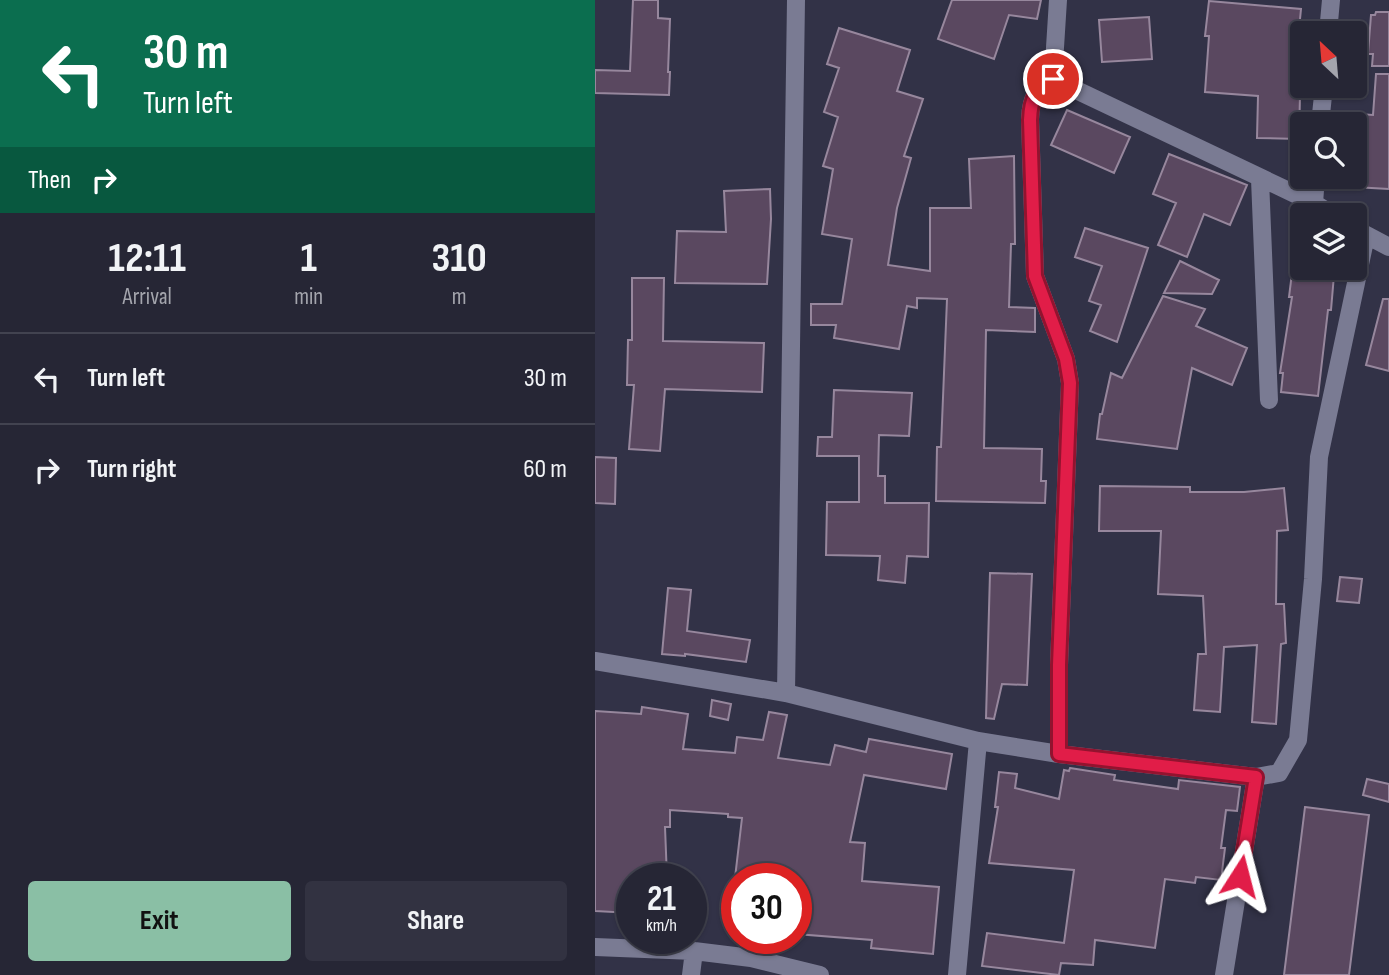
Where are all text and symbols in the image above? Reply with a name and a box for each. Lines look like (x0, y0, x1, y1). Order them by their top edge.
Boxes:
north arrow (1290, 21, 1367, 98)
map controls (1290, 21, 1367, 280)
text: 30 m (143, 24, 228, 83)
icon: left (28, 28, 119, 119)
pin (1023, 49, 1083, 109)
icon: arrive (1034, 60, 1072, 98)
text: Turn left (143, 84, 233, 123)
button: search (1290, 112, 1367, 189)
icon: right (85, 161, 123, 199)
text: Then (28, 165, 71, 196)
button: layers (1290, 203, 1367, 280)
text: 12:11 (108, 233, 186, 284)
text: 1 (300, 233, 317, 284)
text: 310 (431, 233, 487, 284)
text: Arrival (122, 283, 172, 311)
text: min (294, 283, 323, 311)
text: m (452, 283, 466, 311)
icon: left (28, 360, 66, 398)
text: Turn left (87, 363, 165, 394)
text: 30 m (524, 363, 567, 394)
icon: right (28, 451, 66, 489)
text: Turn right (87, 454, 176, 485)
text: 60 m (523, 454, 567, 485)
position arrow (1203, 839, 1277, 913)
speed limit sign: 30 (721, 863, 812, 954)
text: 21 (647, 878, 676, 921)
button: Exit (28, 881, 291, 961)
button: Share (305, 881, 567, 961)
text: km/h (646, 915, 677, 936)

